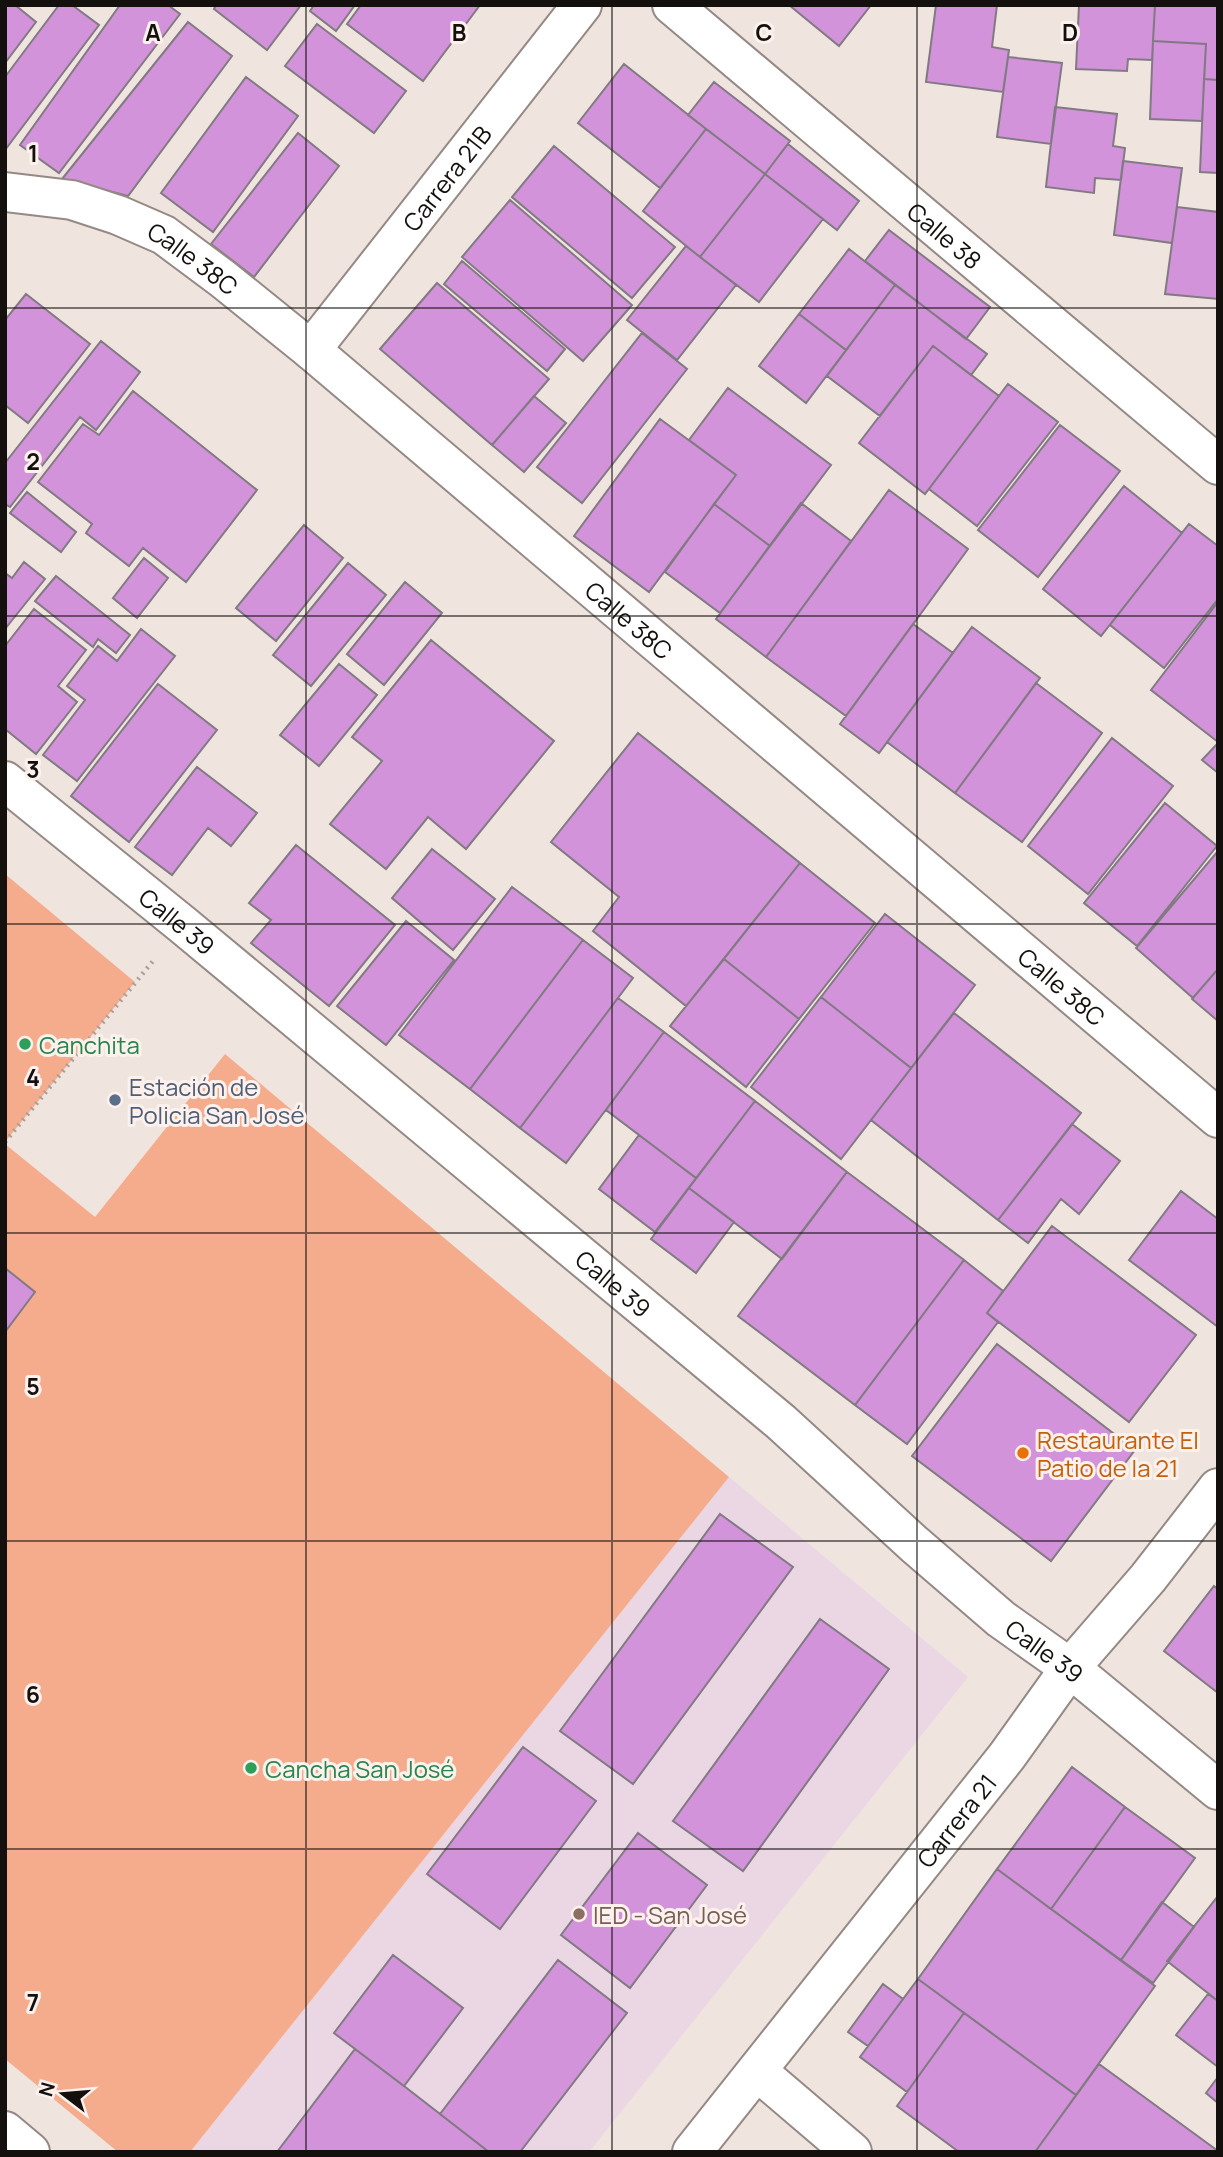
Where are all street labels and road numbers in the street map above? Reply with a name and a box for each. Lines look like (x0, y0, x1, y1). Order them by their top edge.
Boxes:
street label: Carrera 21B (394, 118, 498, 237)
street label: Calle 38 (901, 194, 989, 276)
street label: Calle 38C (143, 214, 246, 302)
street label: Calle 38C (579, 573, 680, 666)
street label: Calle 39 (133, 880, 222, 962)
street label: Calle 38C (1011, 940, 1113, 1033)
street label: Calle 39 (569, 1242, 658, 1324)
street label: Calle 39 (999, 1611, 1091, 1690)
street label: Carrera 21 (908, 1766, 1003, 1874)

